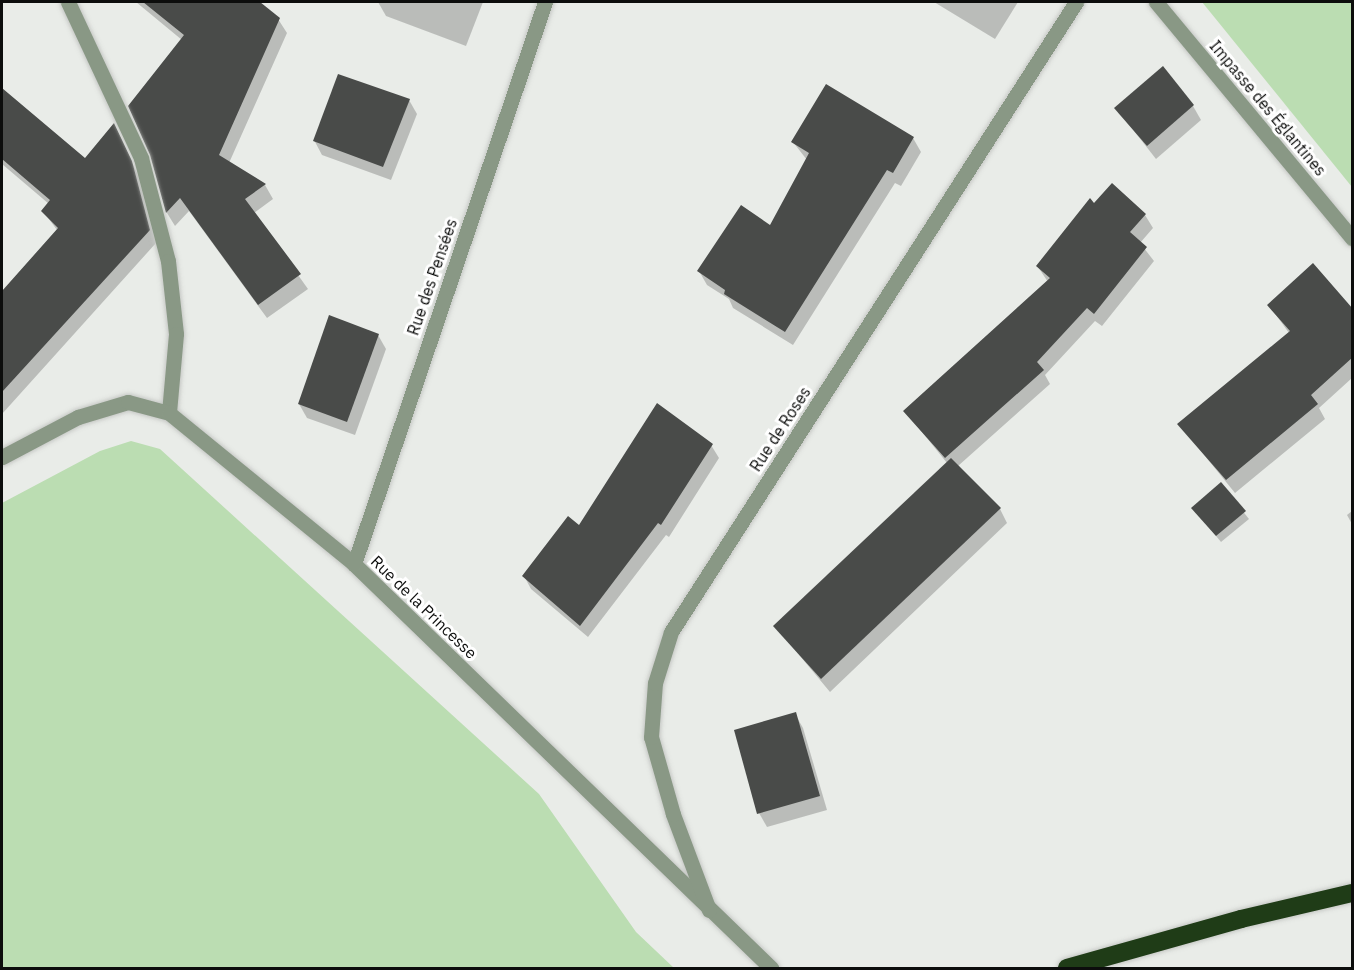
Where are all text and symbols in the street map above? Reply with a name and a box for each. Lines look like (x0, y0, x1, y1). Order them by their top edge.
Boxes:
street label: Impasse des Églantines (1206, 36, 1330, 180)
street label: Rue des Pensées (403, 216, 461, 338)
street label: Rue de Roses (746, 383, 814, 475)
street label: Rue de la Princesse (367, 552, 481, 662)

